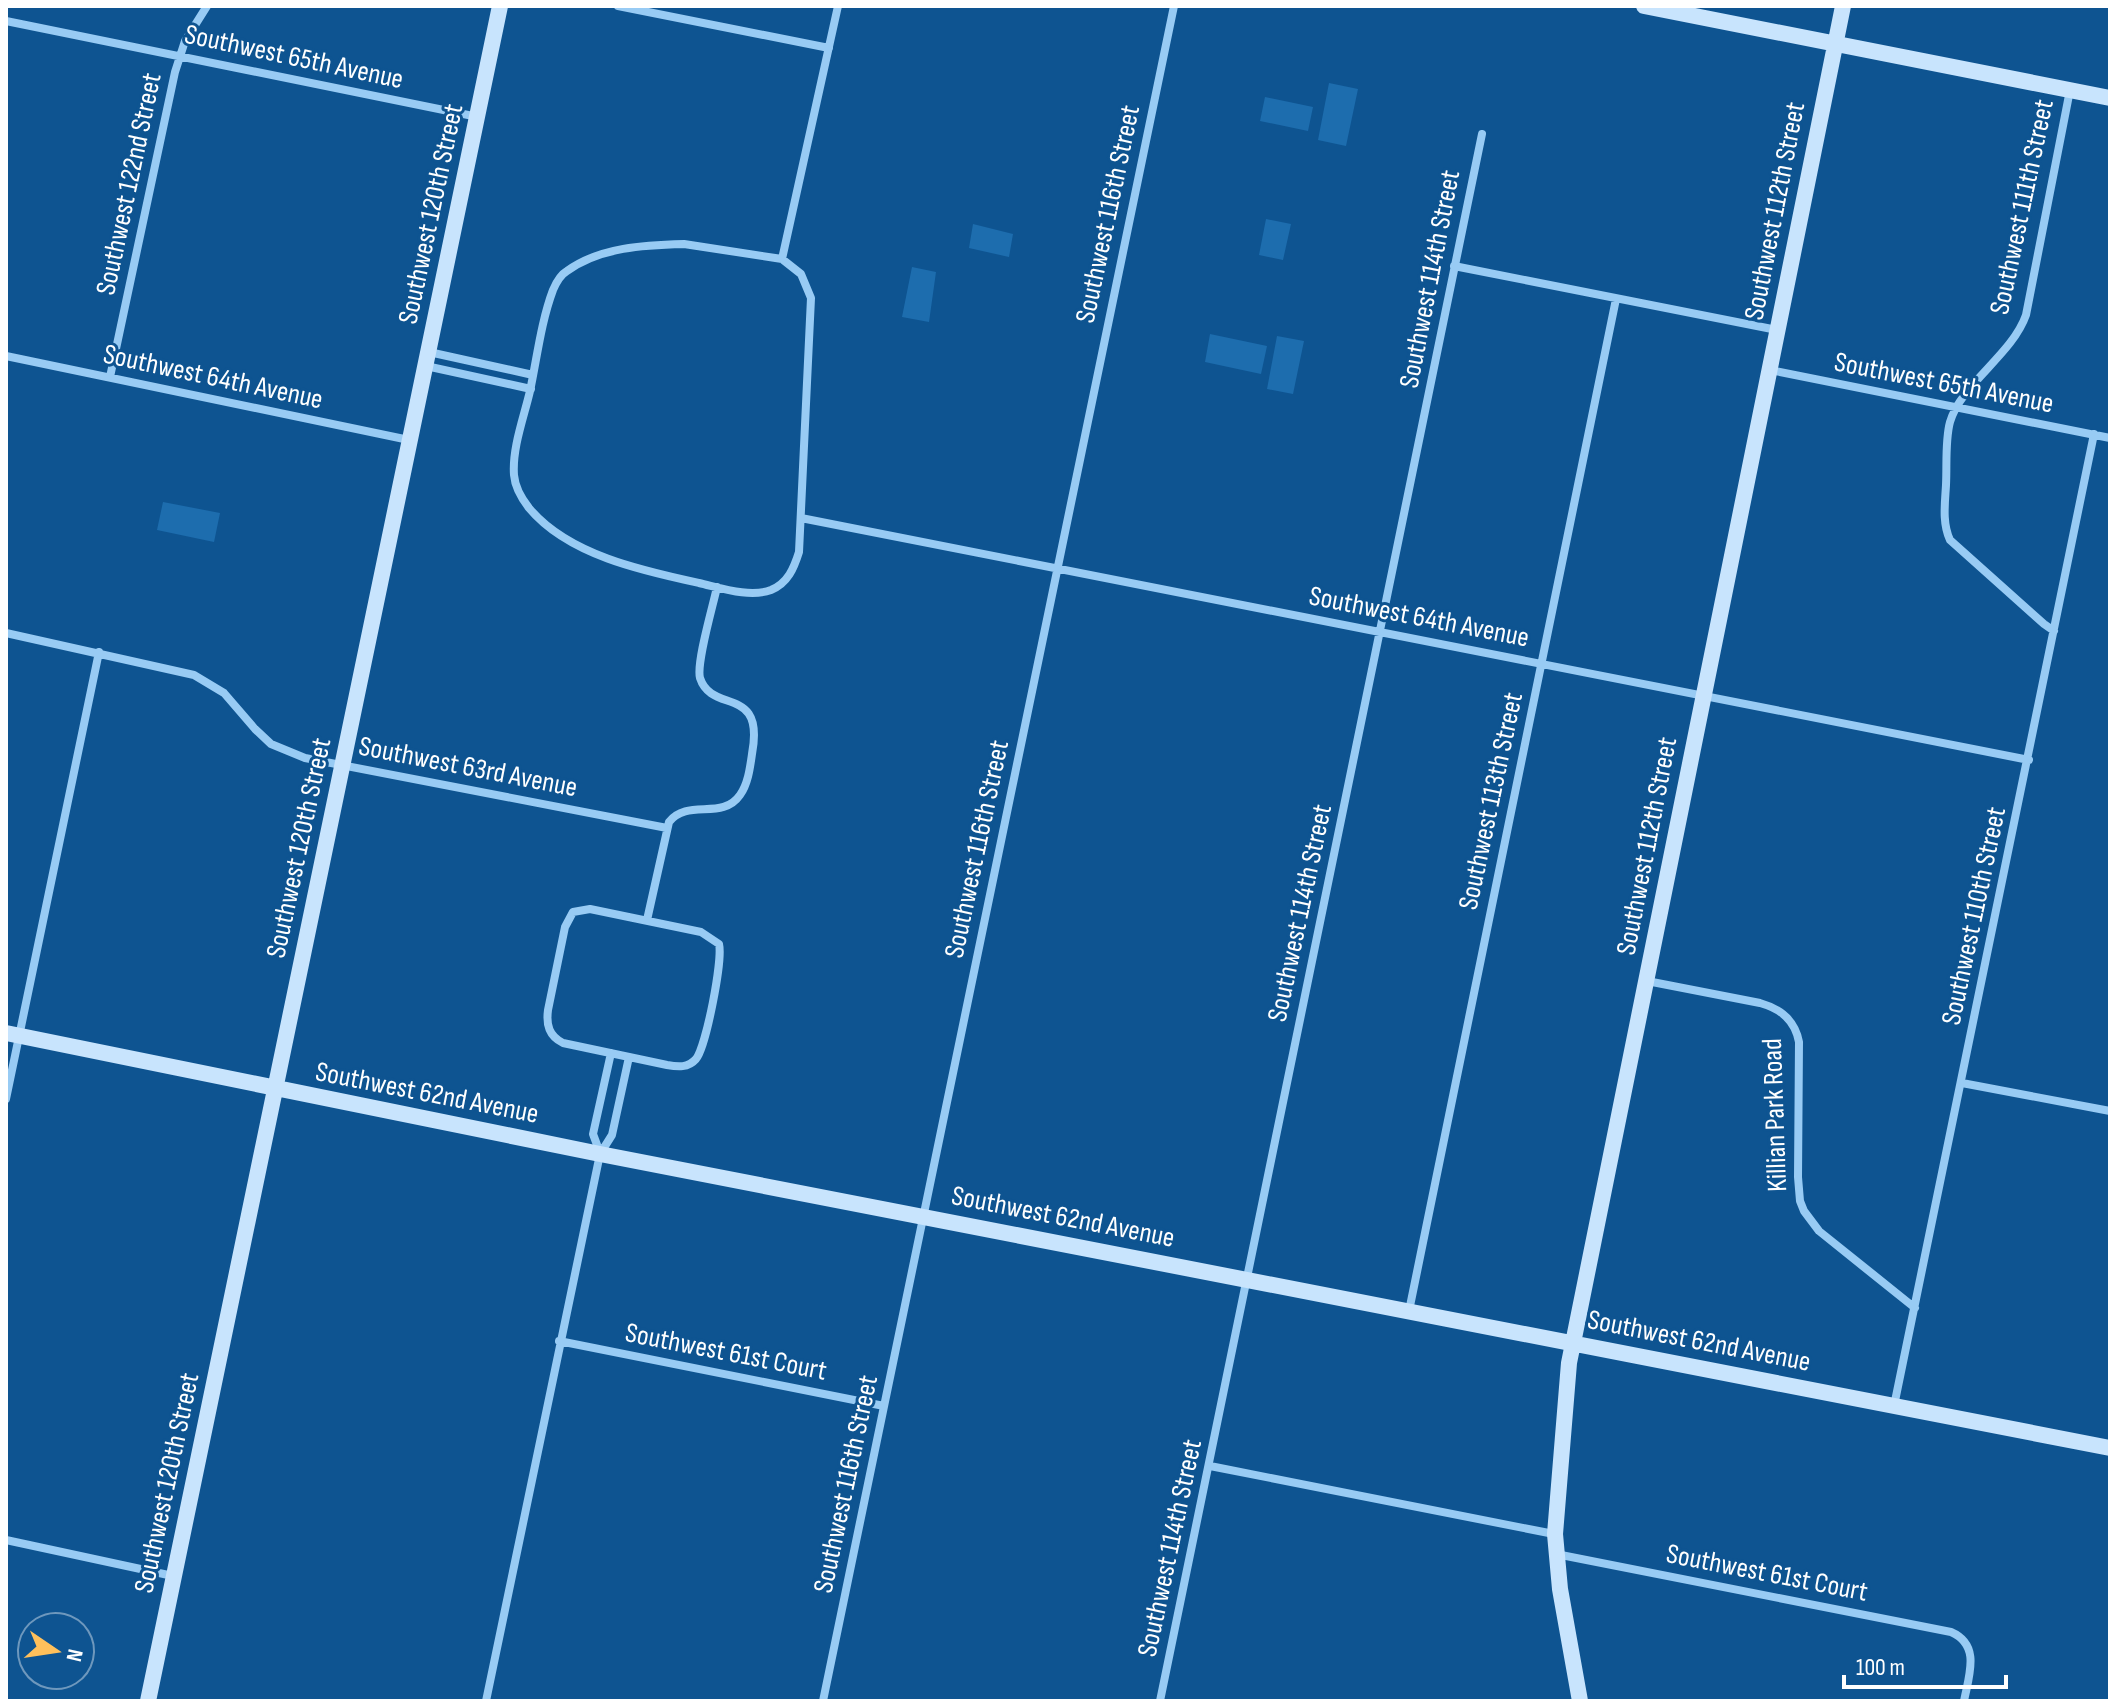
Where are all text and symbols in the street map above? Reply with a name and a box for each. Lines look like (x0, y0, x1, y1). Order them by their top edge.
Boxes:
street label: Southwest 65th Avenue (182, 18, 406, 96)
street label: Southwest 122nd Street (89, 70, 169, 298)
street label: Southwest 111th Street (1983, 96, 2061, 318)
street label: Southwest 112th Street (1738, 99, 1812, 323)
street label: Southwest 120th Street (392, 101, 470, 327)
street label: Southwest 116th Street (1069, 102, 1147, 326)
street label: Southwest 114th Street (1393, 167, 1467, 391)
street label: Southwest 64th Avenue (100, 338, 326, 416)
street label: Southwest 65th Avenue (1832, 346, 2056, 420)
street label: Southwest 64th Avenue (1306, 579, 1532, 655)
street label: Southwest 113th Street (1452, 689, 1530, 913)
street label: Southwest 63rd Avenue (356, 730, 580, 804)
street label: Southwest 112th Street (1610, 734, 1684, 958)
street label: Southwest 120th Street (260, 735, 338, 961)
street label: Southwest 116th Street (938, 737, 1016, 961)
street label: Southwest 114th Street (1261, 801, 1339, 1025)
street label: Southwest 110th Street (1935, 804, 2013, 1028)
street label: Killian Park Road (1756, 1038, 1794, 1192)
street label: Southwest 62nd Avenue (313, 1055, 541, 1131)
street label: Southwest 62nd Avenue (949, 1179, 1177, 1255)
street label: Southwest 62nd Avenue (1585, 1303, 1813, 1379)
street label: Southwest 61st Court (623, 1316, 829, 1388)
street label: Southwest 120th Street (128, 1370, 206, 1596)
street label: Southwest 116th Street (807, 1372, 885, 1596)
street label: Southwest 114th Street (1131, 1436, 1209, 1660)
street label: Southwest 61st Court (1664, 1537, 1870, 1609)
north arrow (16, 1611, 96, 1691)
scale bar (1844, 1639, 2006, 1689)
text: N (60, 1646, 89, 1664)
text: 100 m (1856, 1653, 1905, 1682)

